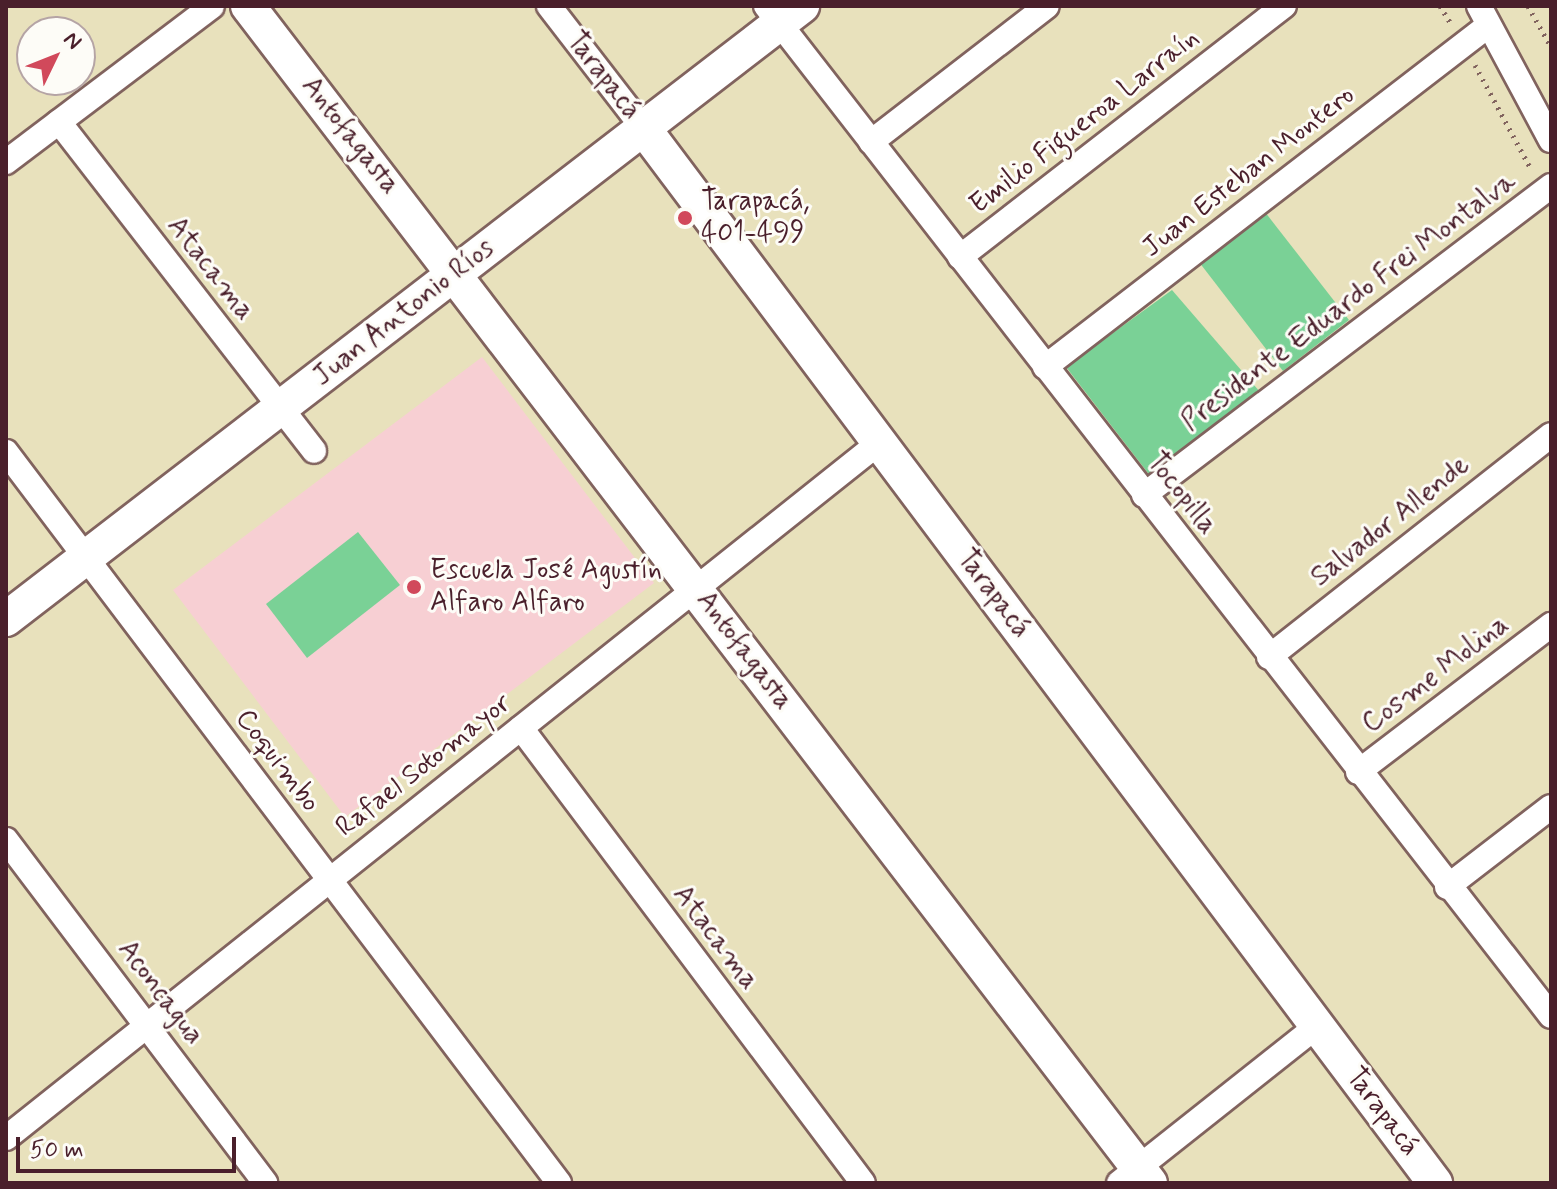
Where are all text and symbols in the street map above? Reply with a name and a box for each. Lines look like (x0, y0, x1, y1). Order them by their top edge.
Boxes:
north arrow (16, 16, 96, 96)
street label: Tarapacá (558, 25, 648, 127)
street label: Emilio Figueroa Larraín (967, 25, 1203, 219)
text: N (57, 26, 87, 56)
street label: Antofagasta (294, 70, 406, 202)
street label: Juan Esteban Montero (1134, 77, 1364, 267)
street label: Presidente Eduardo Frei Montalva (1178, 167, 1520, 437)
place label: Tarapacá, 401-499 (701, 185, 810, 251)
marker: Tarapacá, 401-499 (676, 209, 694, 227)
street label: Atacama (159, 210, 261, 328)
street label: Juan Antonio Ríos (309, 234, 499, 392)
street label: Tocopilla (1138, 446, 1224, 542)
street label: Salvador Allende (1302, 448, 1480, 596)
street label: Tarapacá (949, 543, 1037, 645)
place label: Escuela José Agustín Alfaro Alfaro (430, 554, 663, 620)
marker: Escuela José Agustín Alfaro Alfaro (405, 578, 423, 596)
street label: Antofagasta (688, 585, 800, 717)
street label: Cosme Molina (1355, 609, 1517, 741)
street label: Rafael Sotomayor (330, 687, 518, 845)
street label: Coquimbo (227, 703, 327, 819)
street label: Atacama (665, 879, 765, 997)
street label: Aconcagua (110, 934, 210, 1052)
street label: Tarapacá (1338, 1061, 1426, 1163)
scale bar (20, 1121, 240, 1171)
text: 50 m (30, 1135, 84, 1166)

